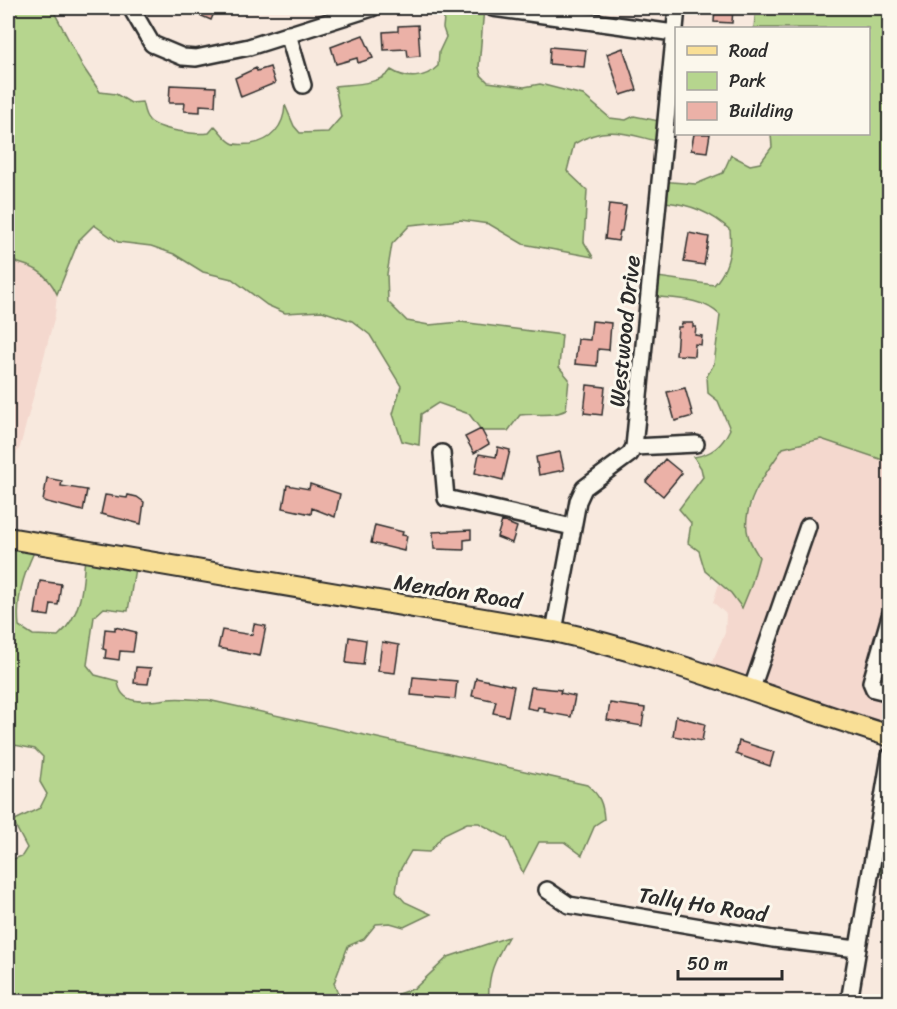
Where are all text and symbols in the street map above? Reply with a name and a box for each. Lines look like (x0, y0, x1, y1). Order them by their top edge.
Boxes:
legend (675, 27, 870, 135)
text: Road (729, 35, 769, 67)
text: Park (729, 65, 766, 97)
text: Building (729, 95, 793, 127)
street label: Westwood Drive (597, 253, 652, 409)
street label: Mendon Road (391, 562, 526, 621)
street label: Tally Ho Road (636, 875, 772, 934)
scale bar (678, 943, 782, 981)
text: 50 m (687, 948, 728, 980)

